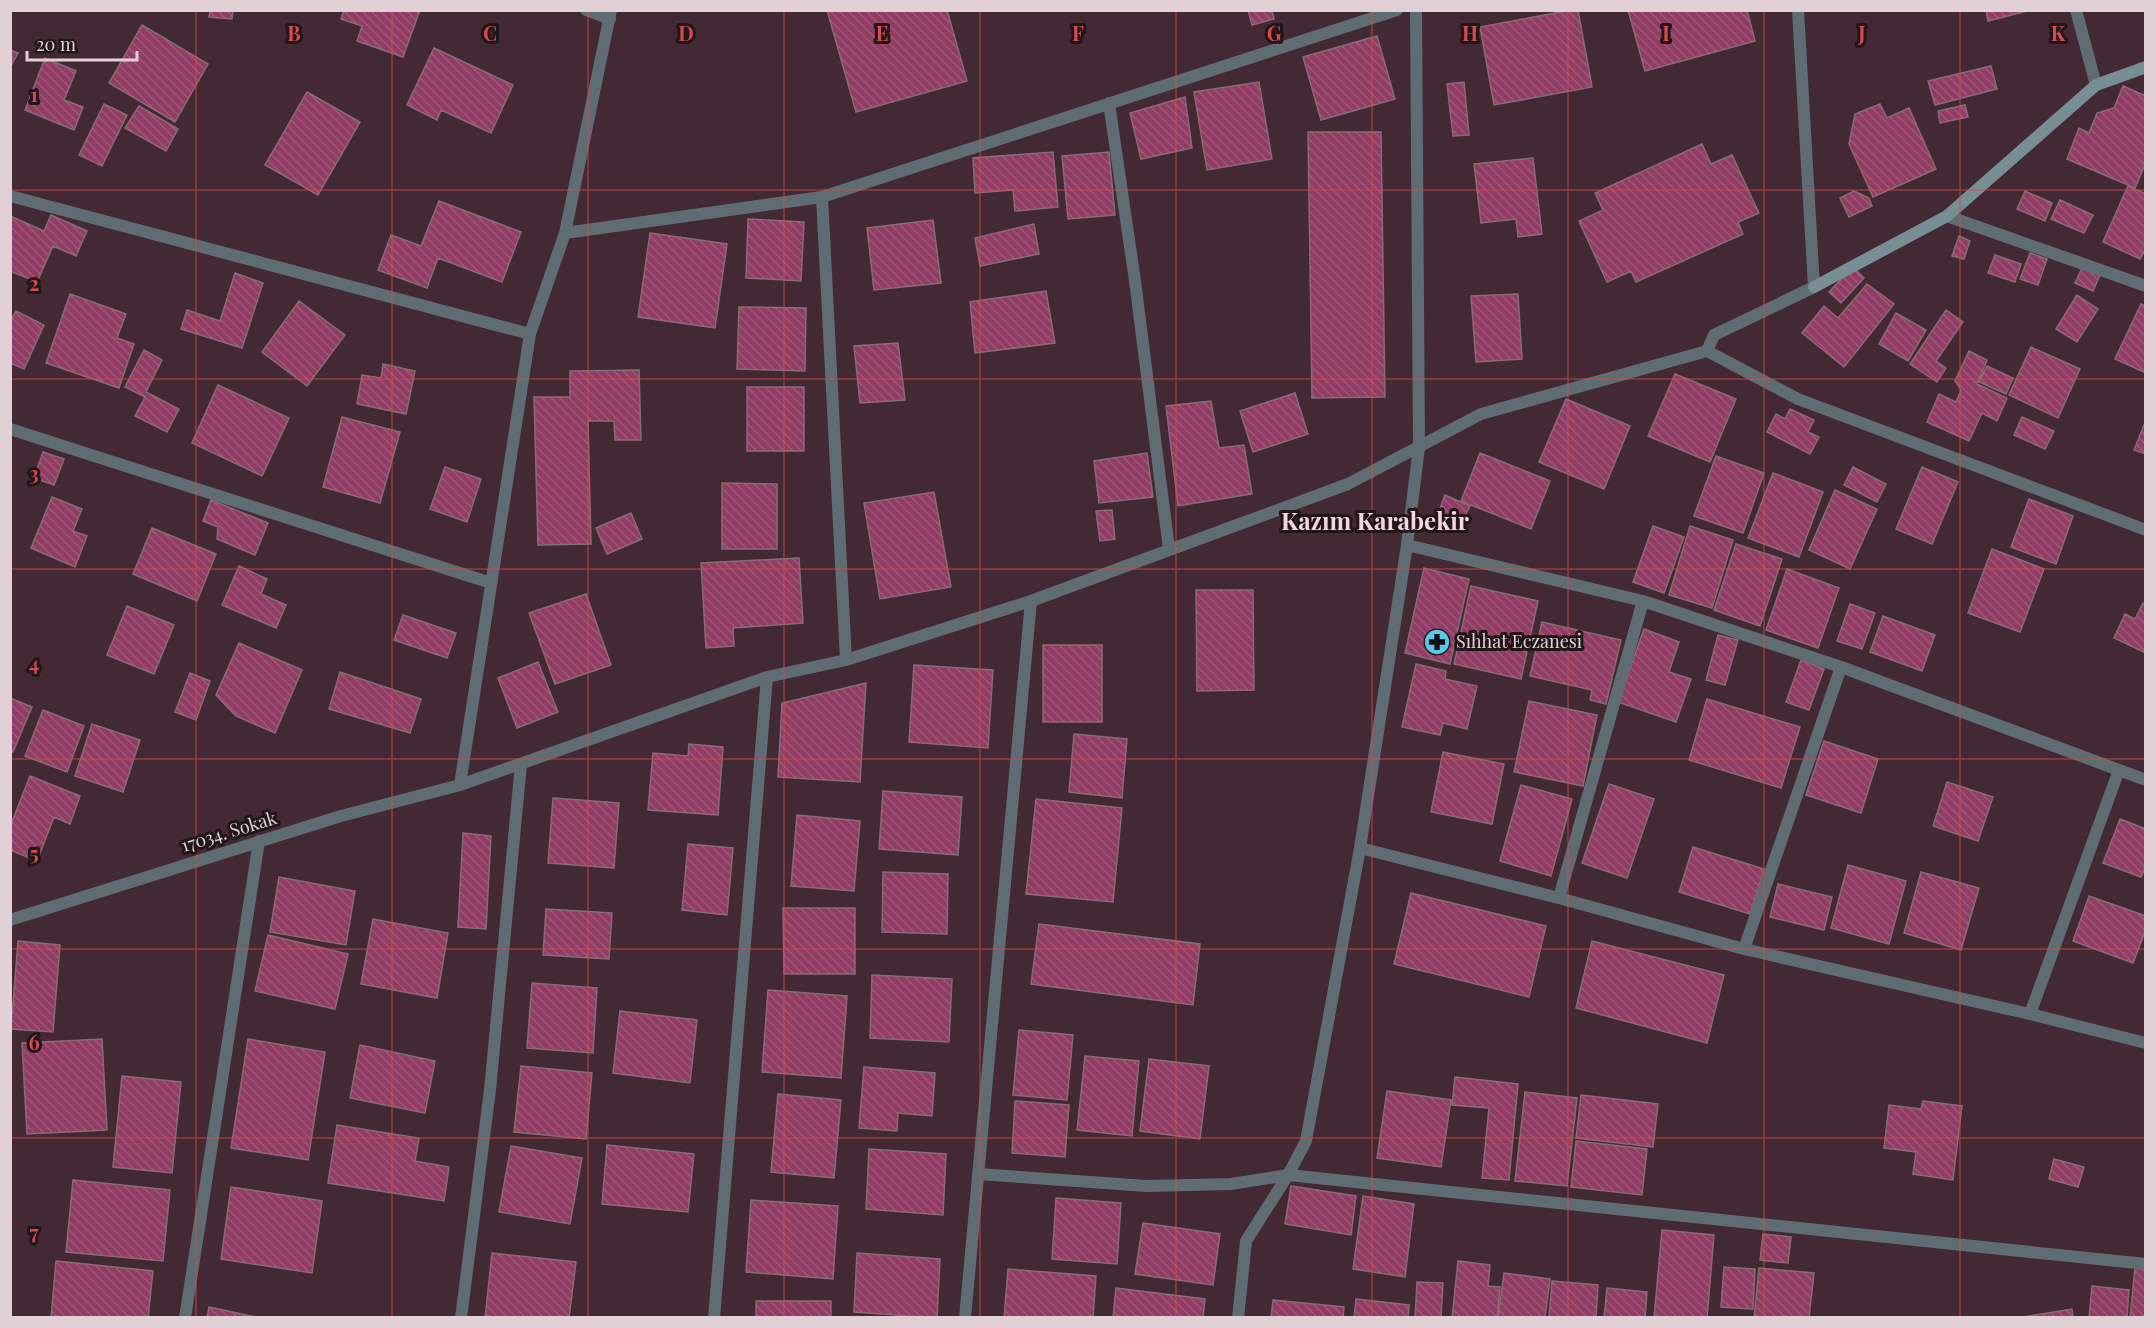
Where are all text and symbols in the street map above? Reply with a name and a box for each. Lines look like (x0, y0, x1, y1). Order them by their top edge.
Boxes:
text: B (287, 19, 301, 46)
text: C (483, 19, 497, 46)
text: D (678, 19, 694, 46)
text: E (876, 19, 888, 46)
text: F (1072, 19, 1084, 46)
text: G (1267, 19, 1282, 46)
text: H (1462, 19, 1478, 46)
text: I (1662, 19, 1670, 46)
text: J (1857, 19, 1866, 46)
text: K (2051, 19, 2066, 46)
scale bar (27, 24, 136, 62)
text: 20 m (36, 32, 76, 56)
text: 1 (30, 80, 38, 107)
text: 2 (29, 269, 39, 296)
text: 3 (29, 459, 39, 486)
district label: Kazım Karabekir (1281, 504, 1470, 536)
pharmacy icon: Sıhhat Eczanesi (1422, 627, 1452, 657)
place label: Sıhhat Eczanesi (1456, 629, 1582, 653)
text: 4 (29, 649, 39, 676)
street label: 17034. Sokak (178, 805, 280, 857)
text: 5 (29, 839, 39, 866)
text: 6 (28, 1028, 40, 1055)
text: 7 (29, 1218, 39, 1245)

